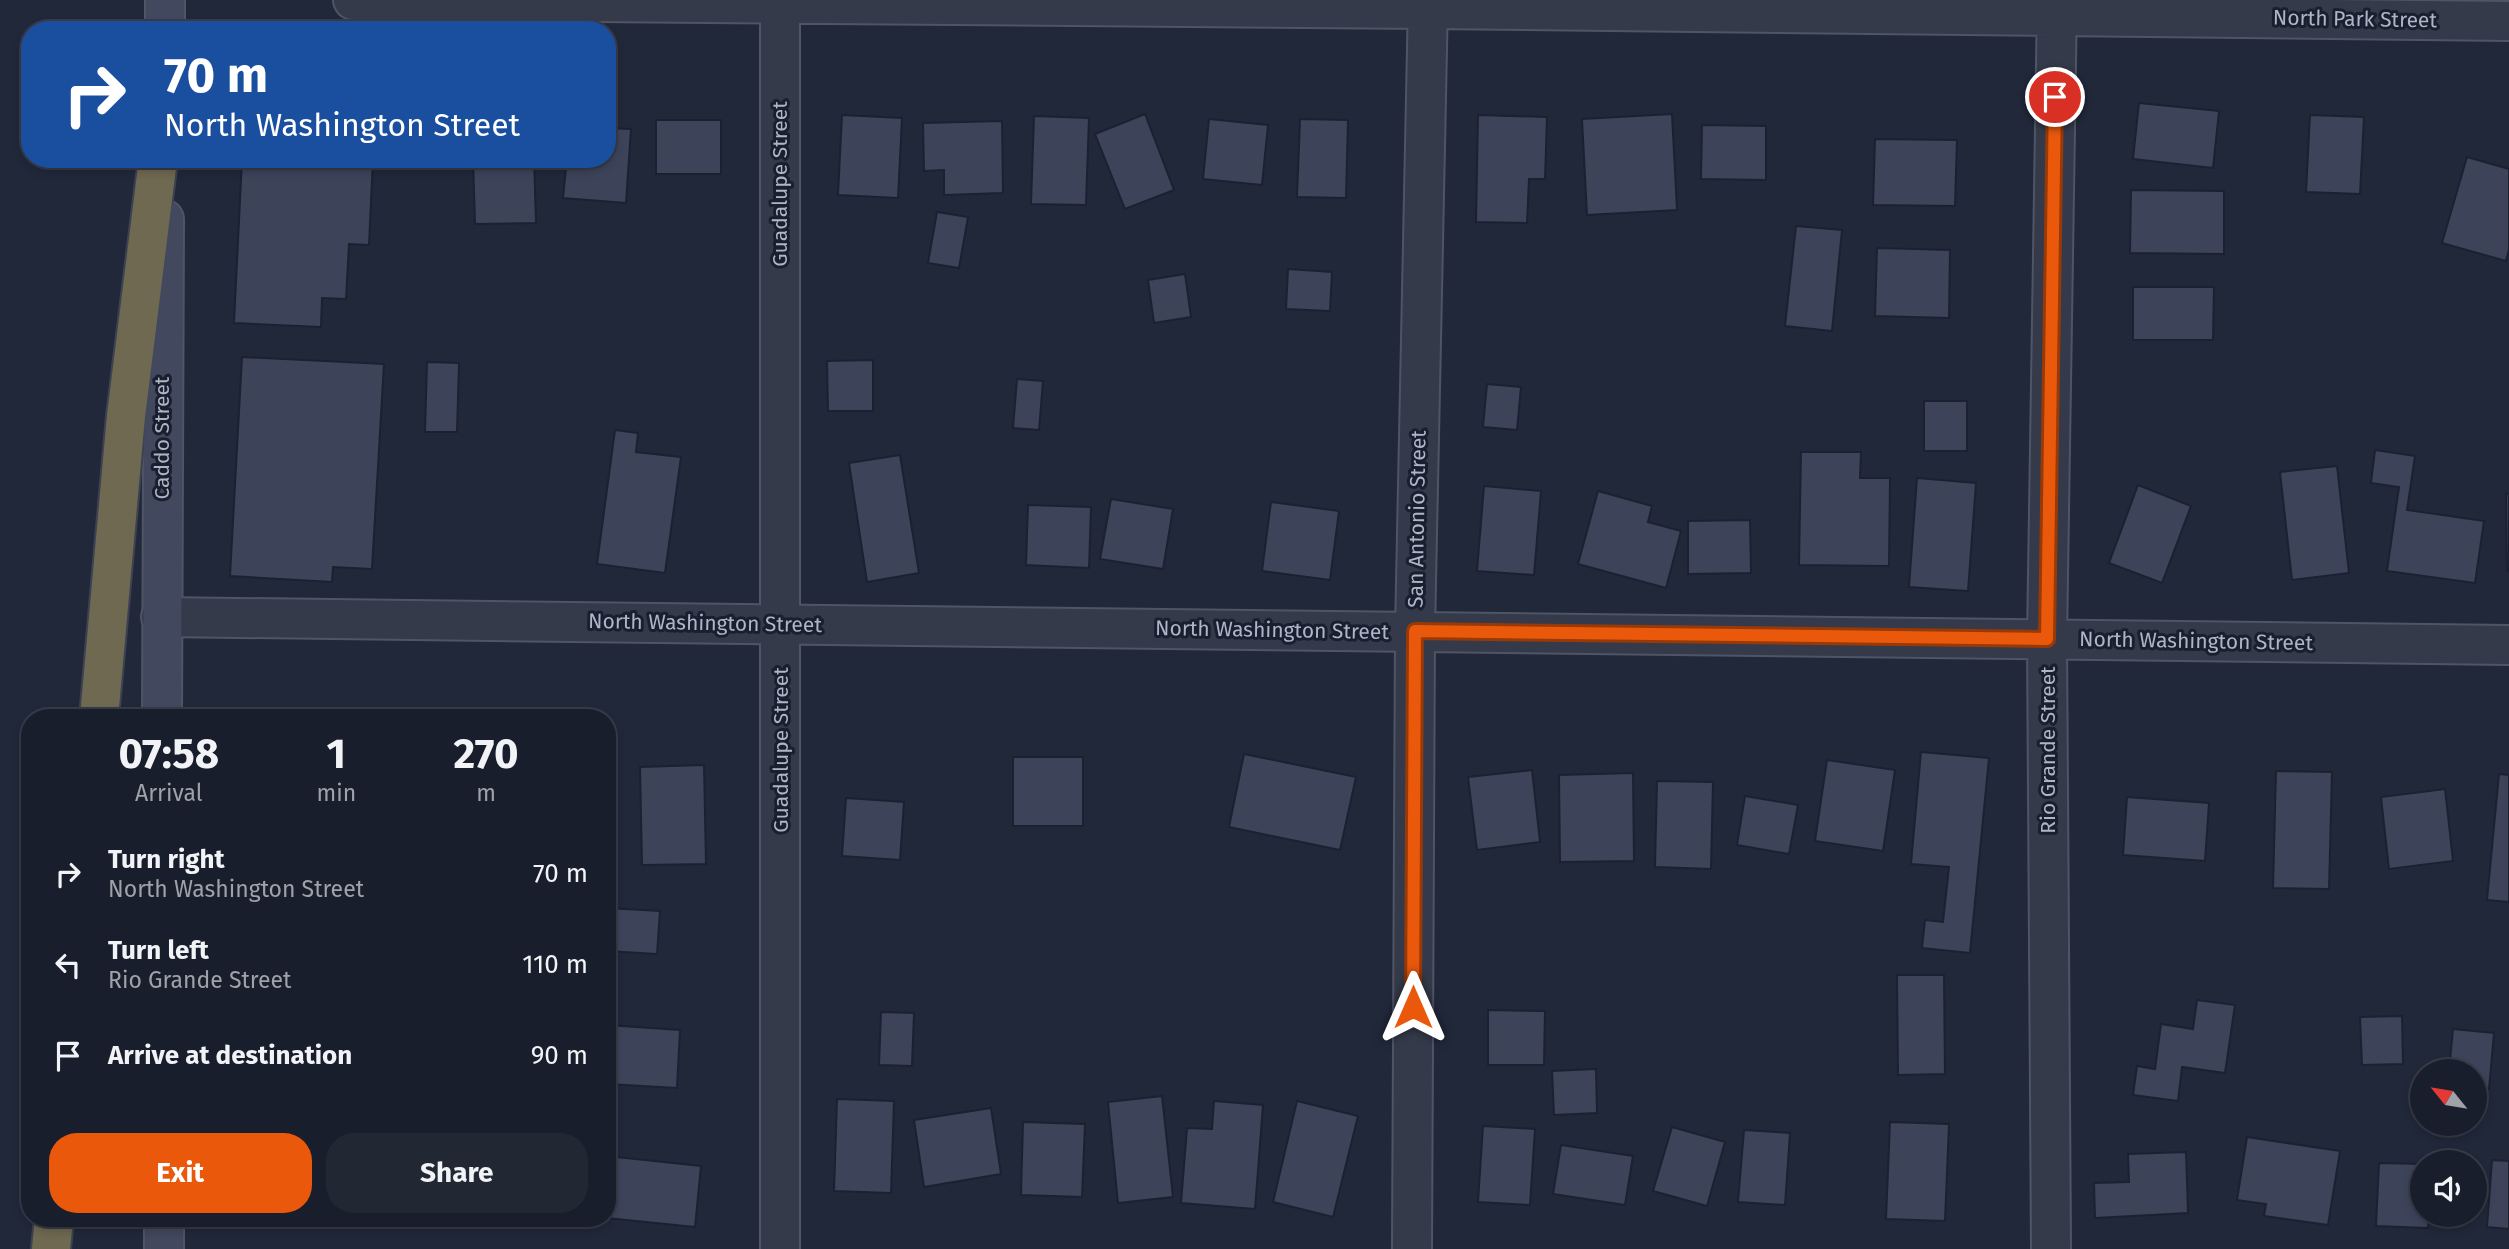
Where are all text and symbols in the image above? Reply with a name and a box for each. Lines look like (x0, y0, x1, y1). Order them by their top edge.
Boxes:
street label: North Park Street (2273, 5, 2438, 33)
text: 70 m (164, 46, 268, 105)
icon: right (49, 49, 140, 140)
pin (2025, 67, 2085, 127)
icon: arrive (2036, 78, 2074, 116)
street label: Guadalupe Street (767, 101, 793, 267)
text: North Washington Street (164, 106, 520, 144)
street label: Caddo Street (149, 376, 175, 499)
street label: San Antonio Street (1402, 430, 1432, 608)
street label: North Washington Street (588, 608, 822, 638)
street label: North Washington Street (1155, 615, 1389, 645)
street label: North Washington Street (2079, 626, 2313, 656)
street label: Rio Grande Street (2035, 666, 2061, 834)
street label: Guadalupe Street (768, 667, 794, 833)
text: 07:58 (118, 729, 219, 779)
text: 1 (327, 729, 346, 779)
text: 270 (454, 729, 519, 779)
text: Arrival (135, 779, 202, 807)
text: min (316, 779, 356, 807)
text: m (476, 779, 496, 807)
text: Turn right (108, 844, 225, 875)
icon: right (49, 855, 87, 893)
text: 70 m (533, 858, 588, 889)
text: North Washington Street (108, 875, 364, 903)
text: Turn left (108, 935, 209, 966)
icon: left (49, 946, 87, 984)
text: 110 m (522, 949, 588, 980)
text: Rio Grande Street (108, 966, 291, 994)
position arrow (1376, 970, 1450, 1044)
icon: arrive (49, 1037, 87, 1075)
text: Arrive at destination (108, 1040, 352, 1071)
text: 90 m (531, 1040, 588, 1071)
north arrow (2410, 1059, 2487, 1136)
map controls (2410, 1059, 2487, 1227)
button: Exit (49, 1133, 312, 1213)
button: Share (326, 1133, 588, 1213)
button: sound (2410, 1150, 2487, 1227)

